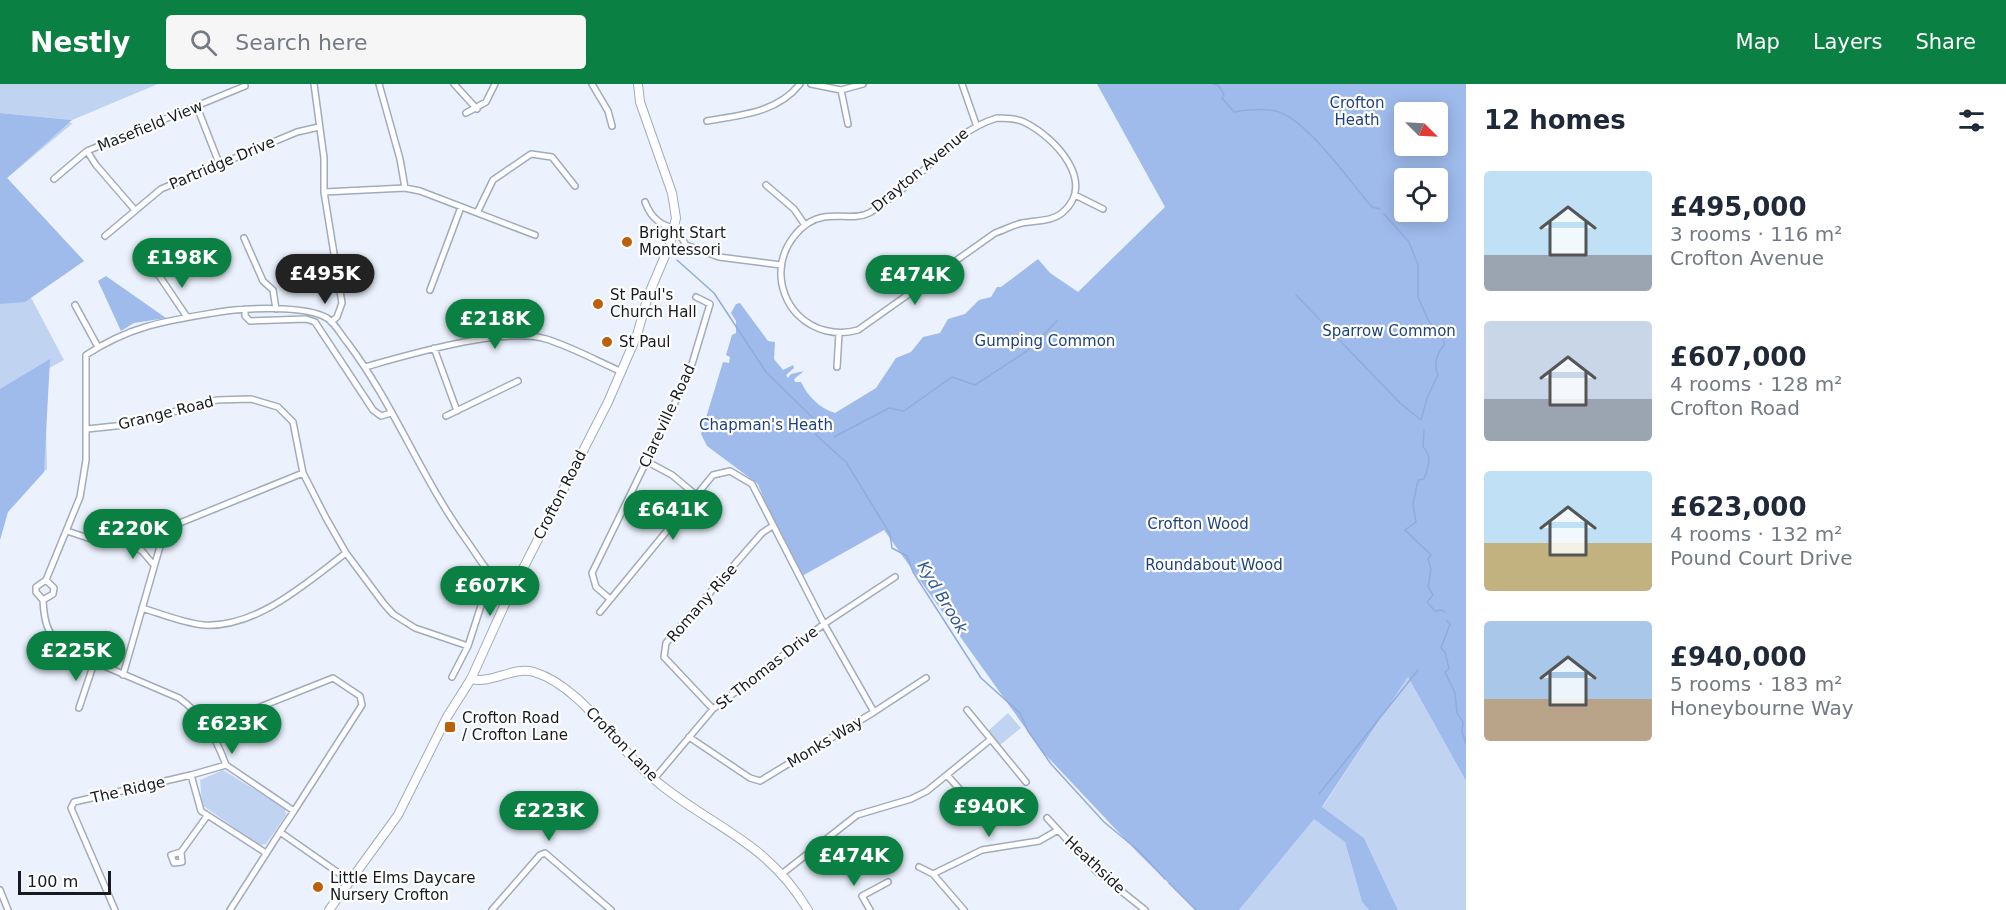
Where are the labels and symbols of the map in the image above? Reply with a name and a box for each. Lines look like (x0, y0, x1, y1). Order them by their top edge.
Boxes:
park label: Crofton Heath (1329, 94, 1385, 129)
street label: Masefield View (95, 97, 205, 155)
north arrow (1394, 102, 1448, 156)
street label: Drayton Avenue (868, 124, 972, 216)
street label: Partridge Drive (166, 133, 278, 193)
place label: Bright Start Montessori (639, 224, 726, 259)
marker: Bright Start Montessori (620, 235, 634, 249)
pin: £198K (140, 238, 224, 289)
pin: £495K (283, 254, 367, 305)
pin: £474K (873, 255, 957, 306)
place label: St Paul's Church Hall (610, 286, 697, 321)
marker: St Paul's Church Hall (591, 297, 605, 311)
pin: £218K (453, 299, 537, 350)
park label: Sparrow Common (1322, 322, 1456, 340)
park label: Gumping Common (975, 332, 1115, 350)
place label: St Paul (619, 333, 670, 351)
marker: St Paul (600, 335, 614, 349)
street label: Clareville Road (635, 361, 699, 471)
street label: Grange Road (116, 392, 216, 434)
park label: Chapman's Heath (699, 416, 833, 434)
street label: Crofton Road (530, 447, 590, 543)
pin: £641K (631, 490, 715, 541)
pin: £220K (91, 509, 175, 560)
park label: Crofton Wood (1147, 515, 1249, 533)
park label: Roundabout Wood (1145, 556, 1283, 574)
water label: Kyd Brook (914, 558, 972, 638)
street label: Romany Rise (663, 560, 741, 646)
pin: £607K (448, 566, 532, 617)
street label: St Thomas Drive (712, 623, 822, 713)
pin: £225K (34, 631, 118, 682)
street label: Crofton Lane (582, 703, 662, 785)
pin: £623K (190, 704, 274, 755)
place label: Crofton Road / Crofton Lane (462, 709, 568, 744)
street label: Monks Way (784, 712, 866, 772)
marker: Crofton Road / Crofton Lane (443, 720, 457, 734)
street label: The Ridge (88, 773, 167, 807)
pin: £940K (947, 787, 1031, 838)
pin: £223K (507, 791, 591, 842)
street label: Heathside (1061, 833, 1129, 897)
pin: £474K (812, 836, 896, 887)
scale bar (18, 868, 111, 896)
place label: Little Elms Daycare Nursery Crofton (330, 869, 475, 904)
marker: Little Elms Daycare Nursery Crofton (311, 880, 325, 894)

